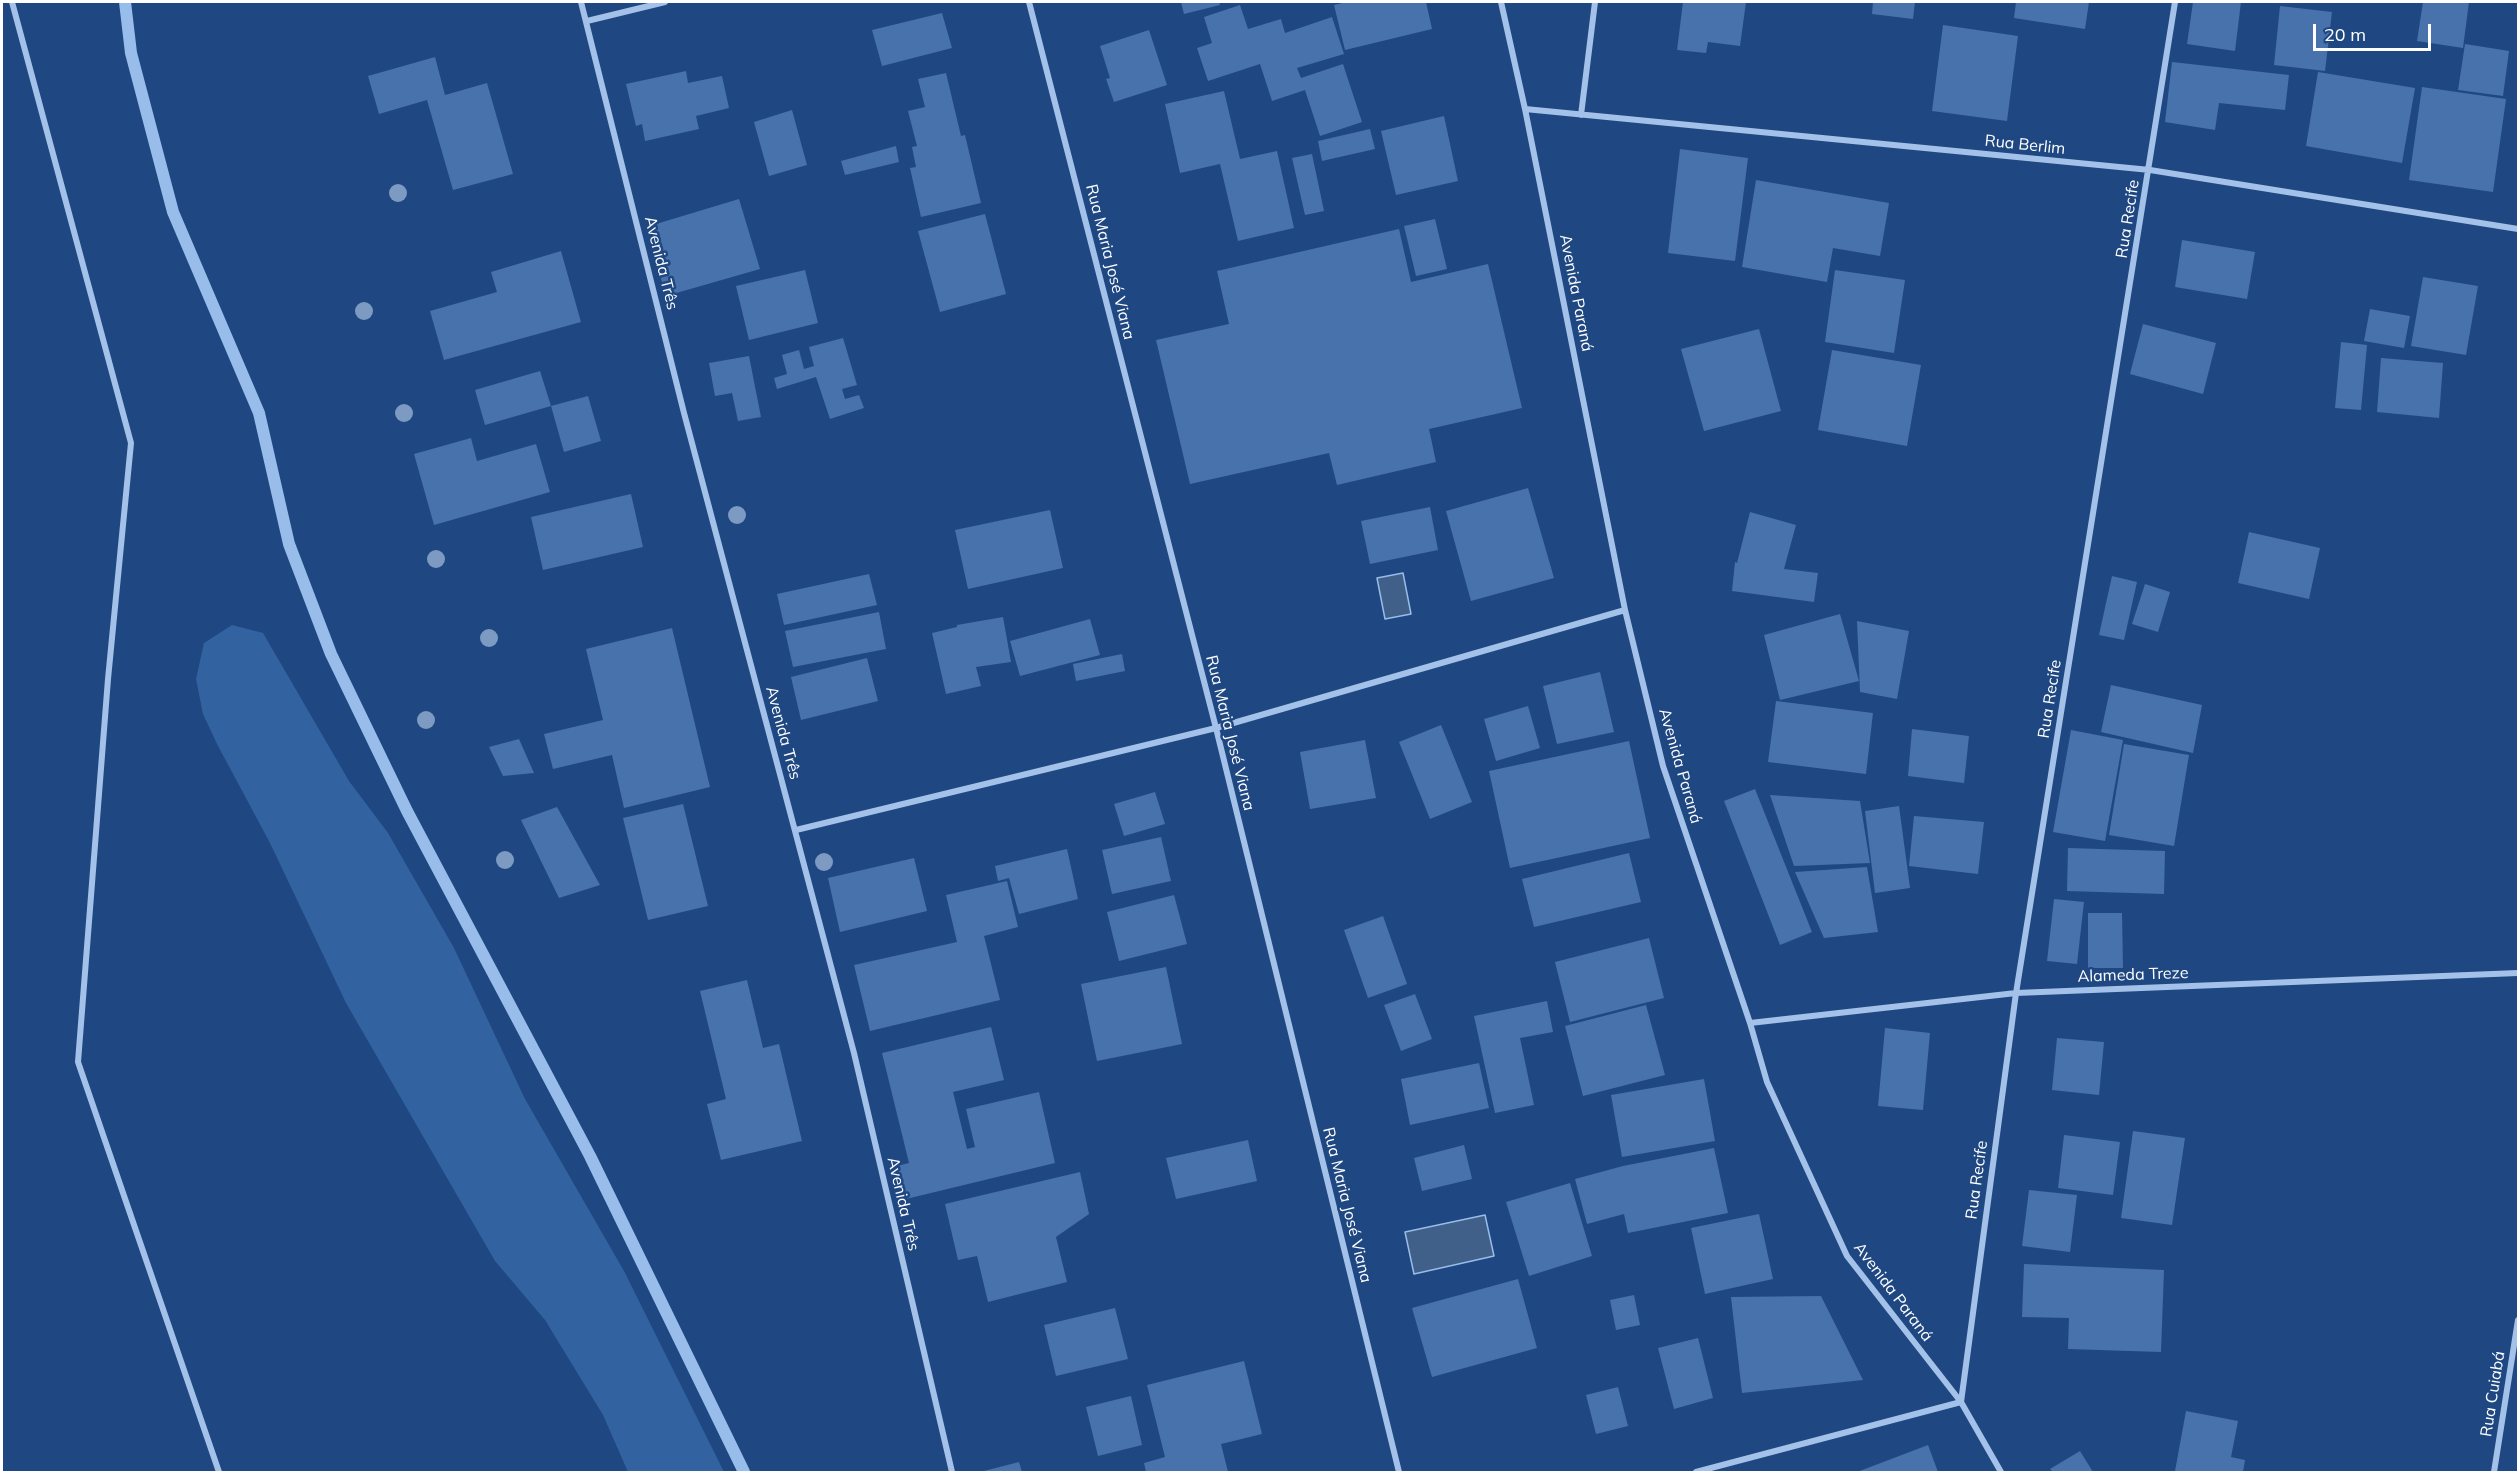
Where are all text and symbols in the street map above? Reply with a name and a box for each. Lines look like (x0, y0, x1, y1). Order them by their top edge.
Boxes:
scale bar (2316, 12, 2434, 50)
text: 20 m (2324, 23, 2366, 46)
street label: Rua Berlim (1984, 131, 2066, 159)
street label: Rua Recife (2112, 178, 2144, 260)
street label: Rua Maria José Viana (1081, 182, 1139, 342)
street label: Avenida Três (640, 214, 682, 312)
street label: Avenida Paraná (1555, 233, 1597, 353)
street label: Rua Maria José Viana (1201, 653, 1259, 813)
street label: Rua Recife (2034, 658, 2066, 740)
street label: Avenida Três (761, 684, 805, 782)
street label: Avenida Paraná (1654, 706, 1706, 826)
street label: Alameda Treze (2077, 963, 2189, 987)
street label: Rua Maria José Viana (1318, 1125, 1376, 1285)
street label: Rua Recife (1962, 1139, 1992, 1221)
street label: Avenida Três (883, 1155, 923, 1253)
street label: Avenida Paraná (1850, 1239, 1936, 1345)
street label: Rua Cuiabá (2477, 1350, 2509, 1438)

